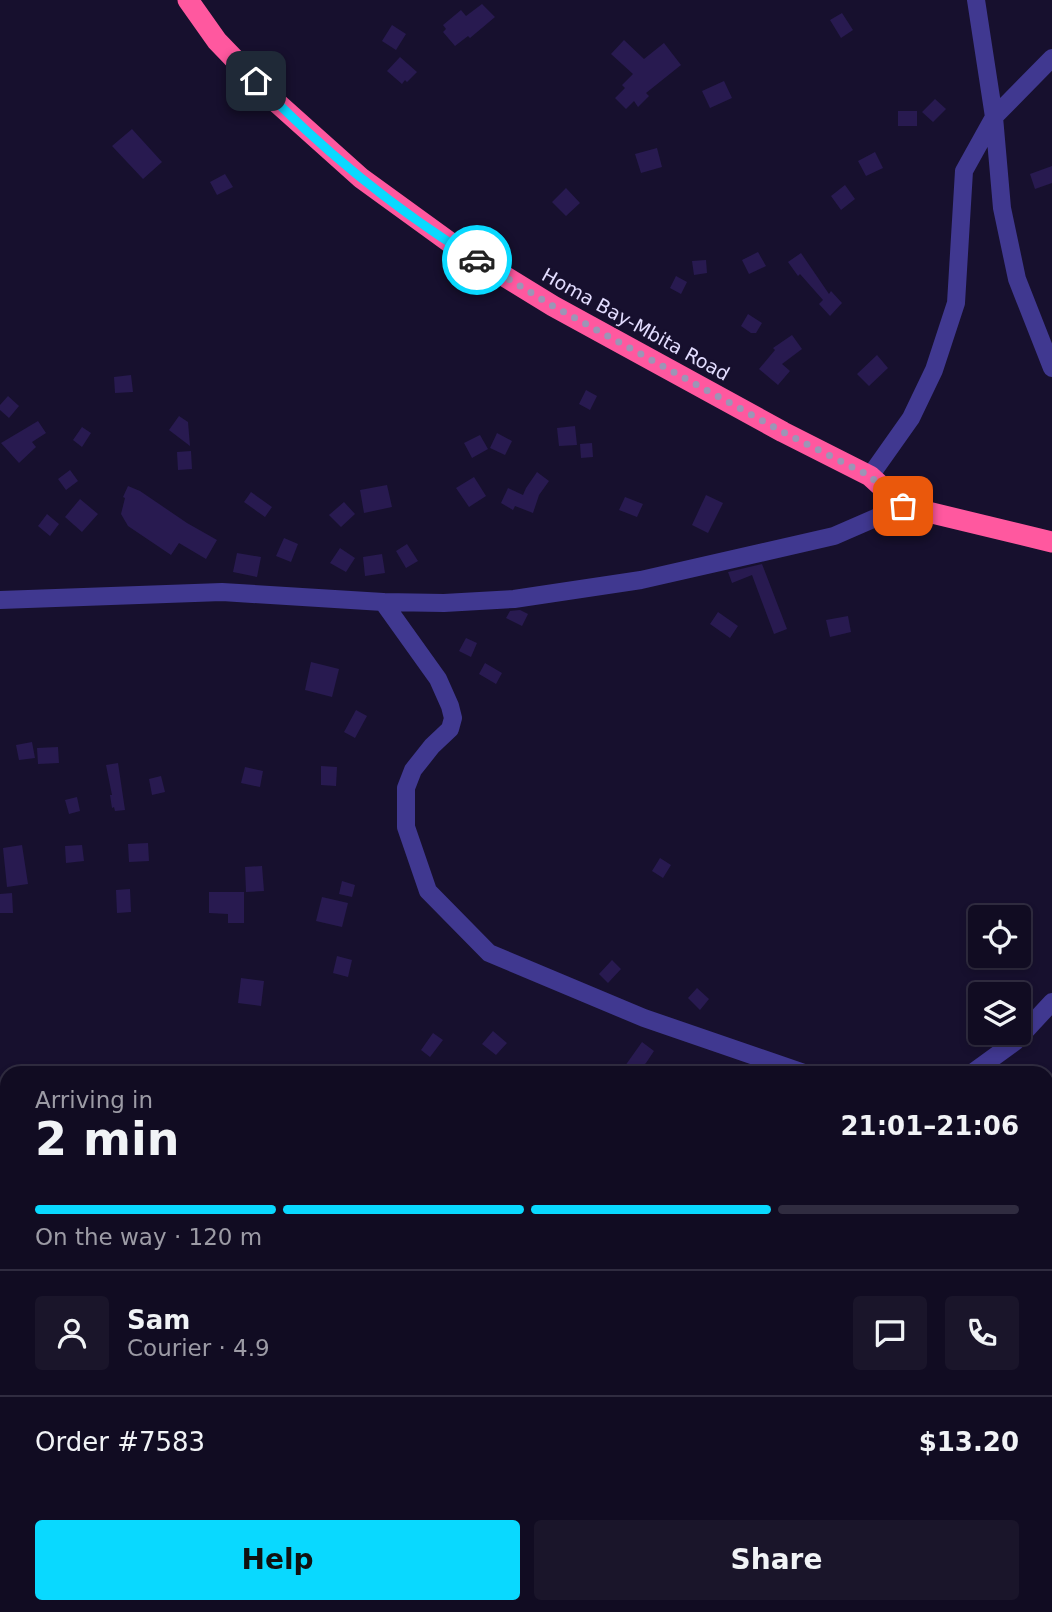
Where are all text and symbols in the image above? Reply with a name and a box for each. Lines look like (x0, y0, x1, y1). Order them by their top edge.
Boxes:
pin (226, 51, 286, 111)
icon: home (237, 62, 275, 100)
courier (442, 225, 512, 295)
icon: car (458, 241, 496, 279)
street label: Homa Bay-Mbita Road (538, 263, 734, 385)
pin (873, 476, 933, 536)
icon: bag (884, 487, 922, 525)
map controls (968, 905, 1031, 1045)
button: locate (968, 905, 1031, 968)
button: layers (968, 982, 1031, 1045)
text: Arriving in (35, 1087, 153, 1113)
text: 21:01–21:06 (840, 1111, 1019, 1141)
text: 2 min (35, 1112, 179, 1166)
text: On the way · 120 m (35, 1224, 262, 1250)
button: person (35, 1296, 109, 1370)
button: chat (853, 1296, 927, 1370)
button: phone (945, 1296, 1019, 1370)
text: Sam (127, 1305, 190, 1335)
text: Courier · 4.9 (127, 1335, 270, 1361)
text: Order #7583 (35, 1427, 205, 1457)
text: $13.20 (919, 1427, 1019, 1457)
button: Help (35, 1520, 520, 1600)
button: Share (534, 1520, 1019, 1600)

